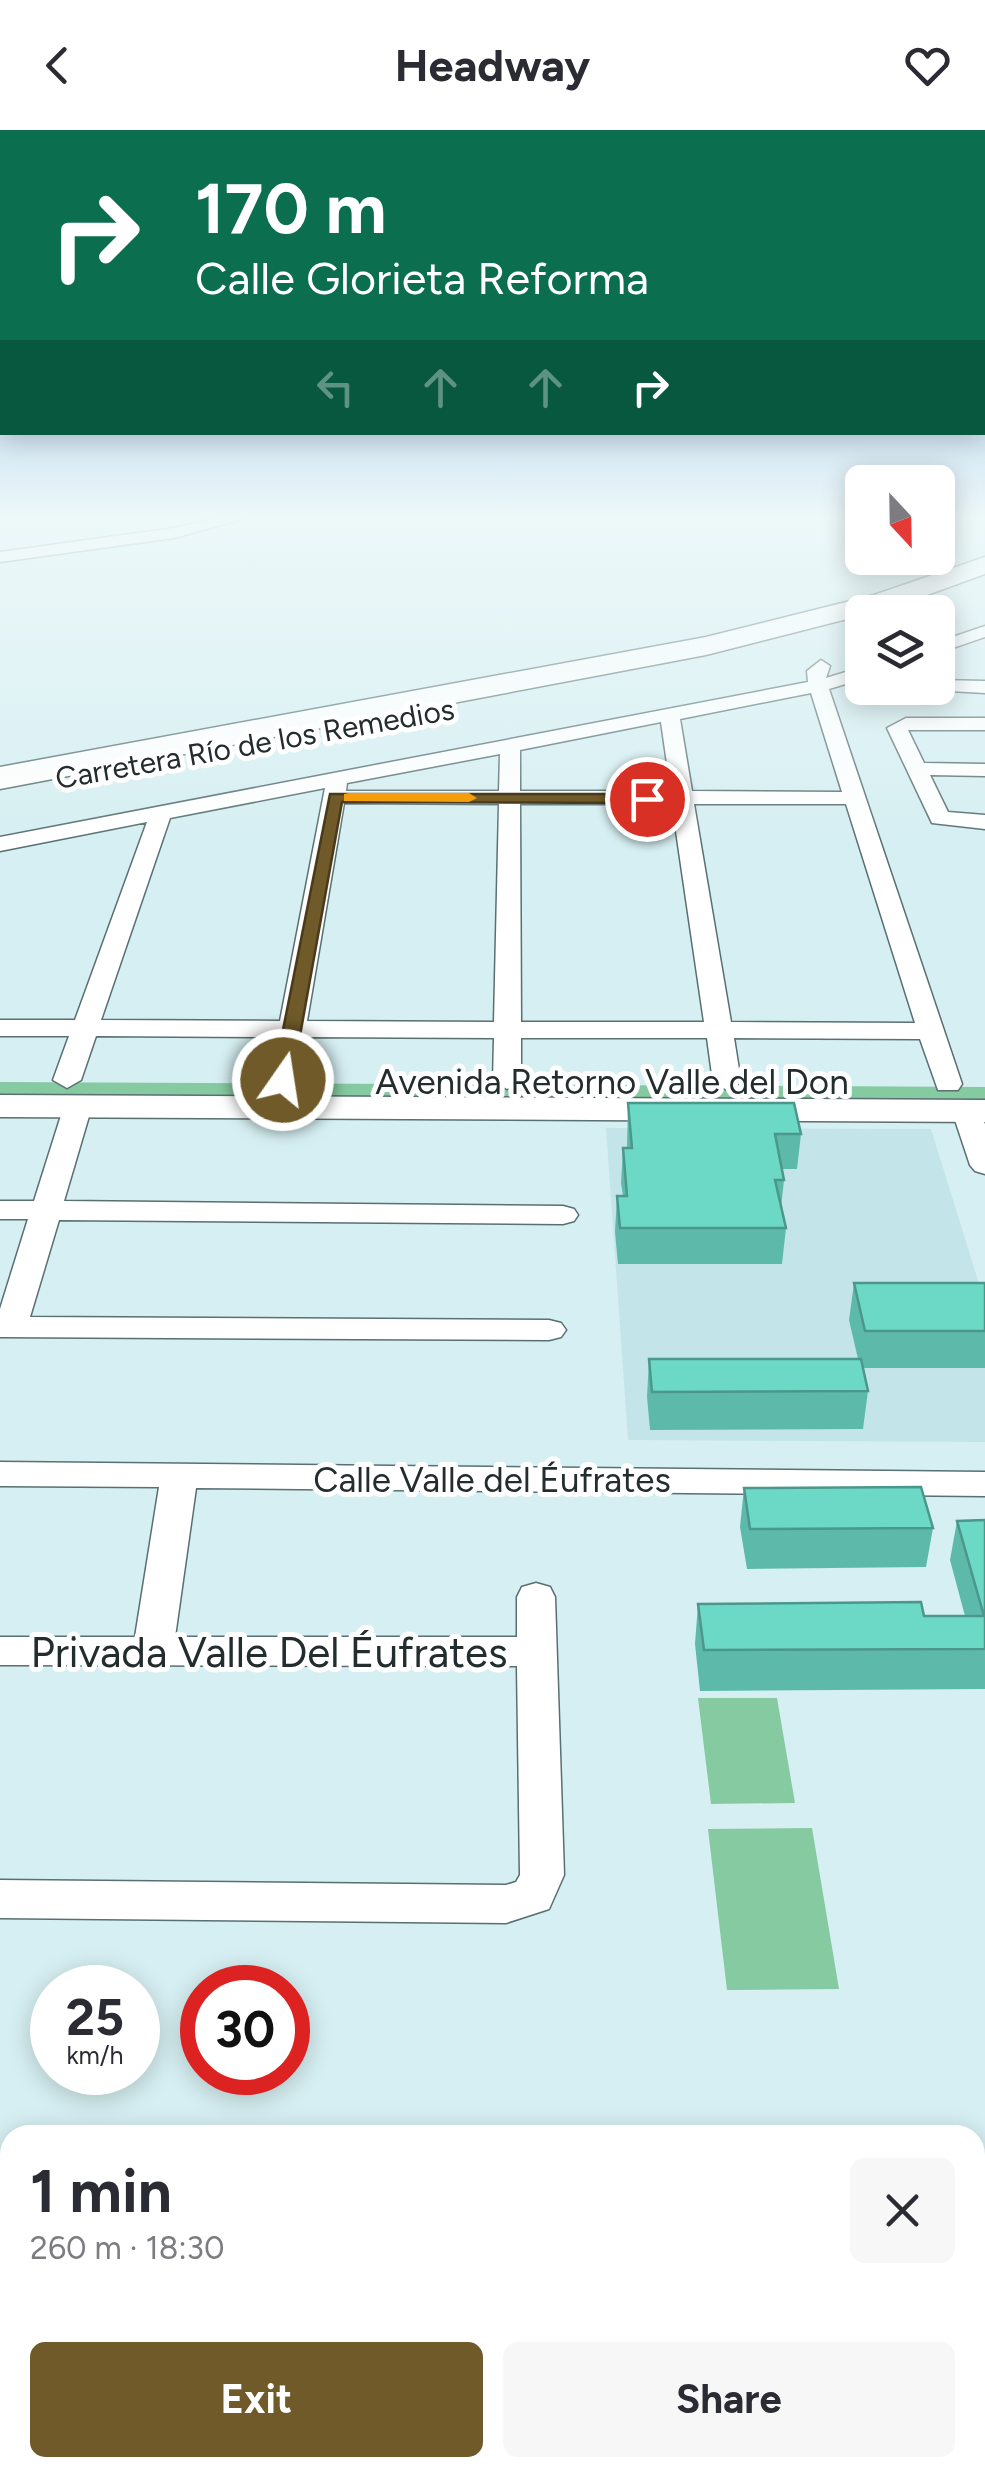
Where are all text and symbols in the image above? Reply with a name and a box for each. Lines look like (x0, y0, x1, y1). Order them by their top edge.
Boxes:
icon: back (30, 38, 85, 93)
text: Headway (395, 38, 590, 92)
icon: heart (900, 38, 955, 93)
text: 170 m (195, 166, 387, 251)
icon: right (30, 170, 160, 300)
text: Calle Glorieta Reforma (195, 251, 649, 305)
icon: left (308, 360, 363, 415)
icon: ahead (413, 360, 468, 415)
icon: ahead (518, 360, 573, 415)
icon: right (623, 360, 678, 415)
north arrow (845, 465, 955, 575)
map controls (845, 465, 955, 705)
button: layers (845, 595, 955, 705)
street label: Carretera Río de los Remedios (53, 690, 457, 797)
pin (605, 757, 690, 842)
icon: arrive (620, 772, 675, 827)
position arrow (231, 1028, 335, 1132)
street label: Avenida Retorno Valle del Don (375, 1061, 849, 1103)
street label: Calle Valle del Éufrates (313, 1459, 671, 1501)
street label: Privada Valle Del Éufrates (30, 1627, 508, 1678)
speed limit sign: 30 (180, 1965, 310, 2095)
text: 25 (66, 1987, 124, 2048)
text: km/h (66, 2040, 124, 2070)
text: 1 min (30, 2155, 172, 2227)
button: close (850, 2158, 955, 2263)
text: 260 m · 18:30 (30, 2229, 224, 2267)
button: Exit (30, 2342, 483, 2457)
button: Share (503, 2342, 955, 2457)

